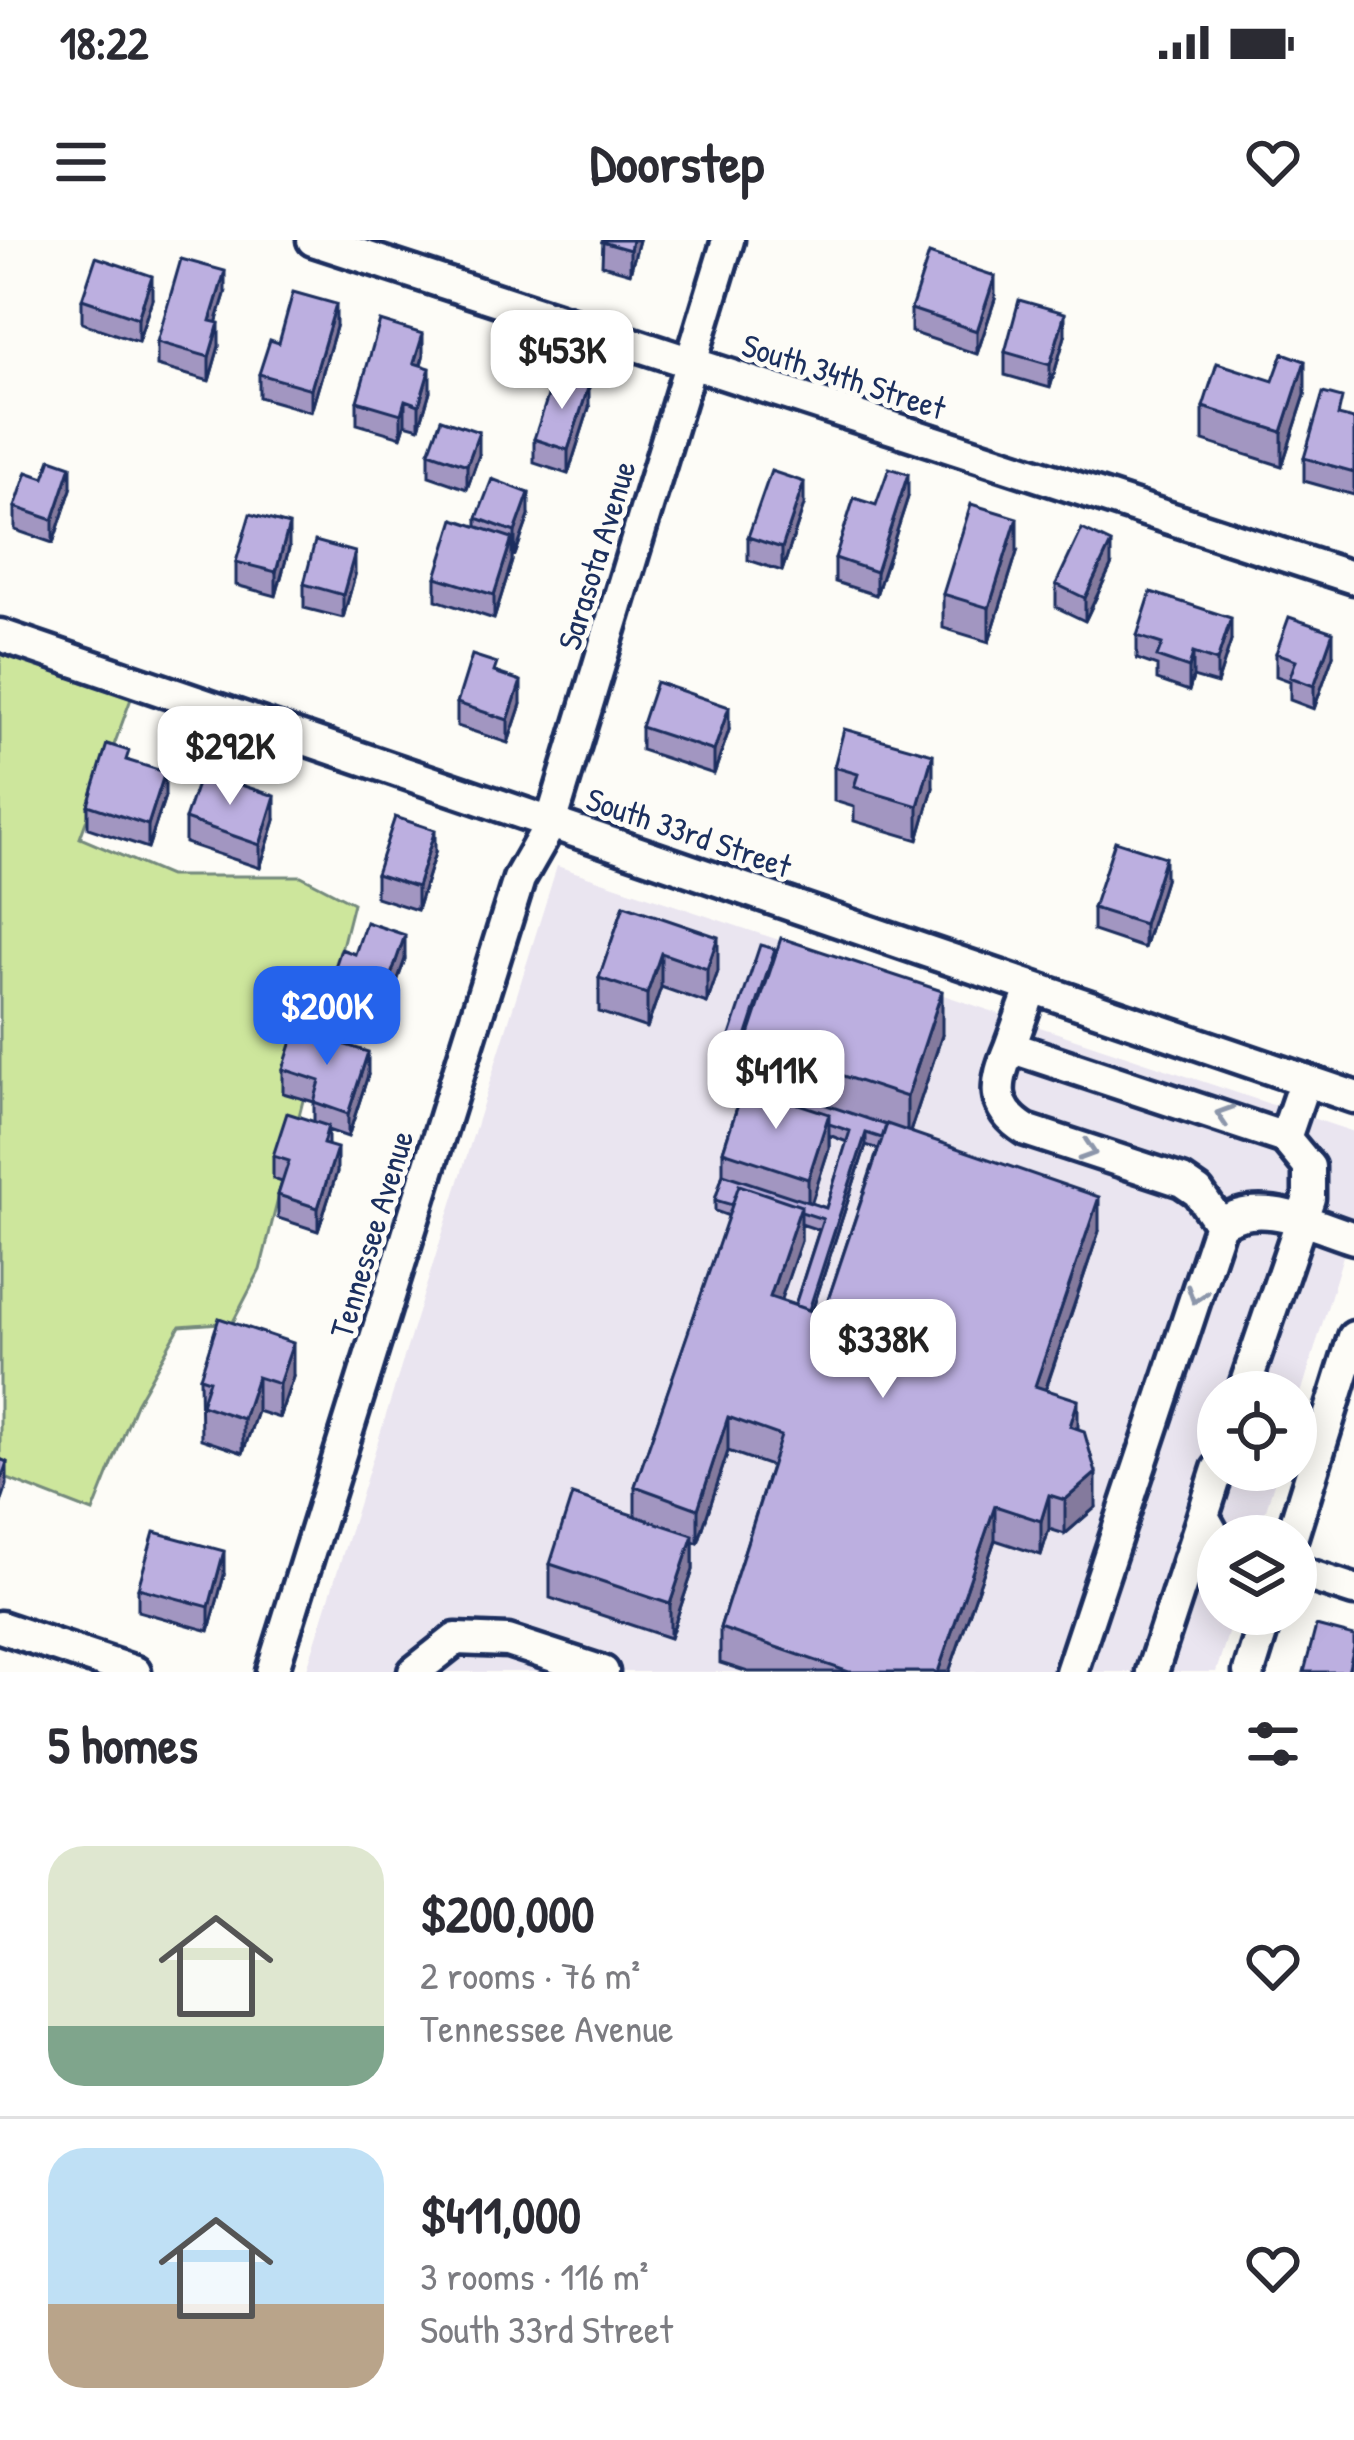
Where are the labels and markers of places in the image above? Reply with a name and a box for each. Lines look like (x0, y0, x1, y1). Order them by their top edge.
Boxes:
pin: $453K (478, 310, 646, 412)
pin: $292K (146, 706, 314, 808)
pin: $200K (243, 966, 411, 1068)
pin: $411K (692, 1030, 860, 1132)
pin: $338K (799, 1299, 967, 1401)

